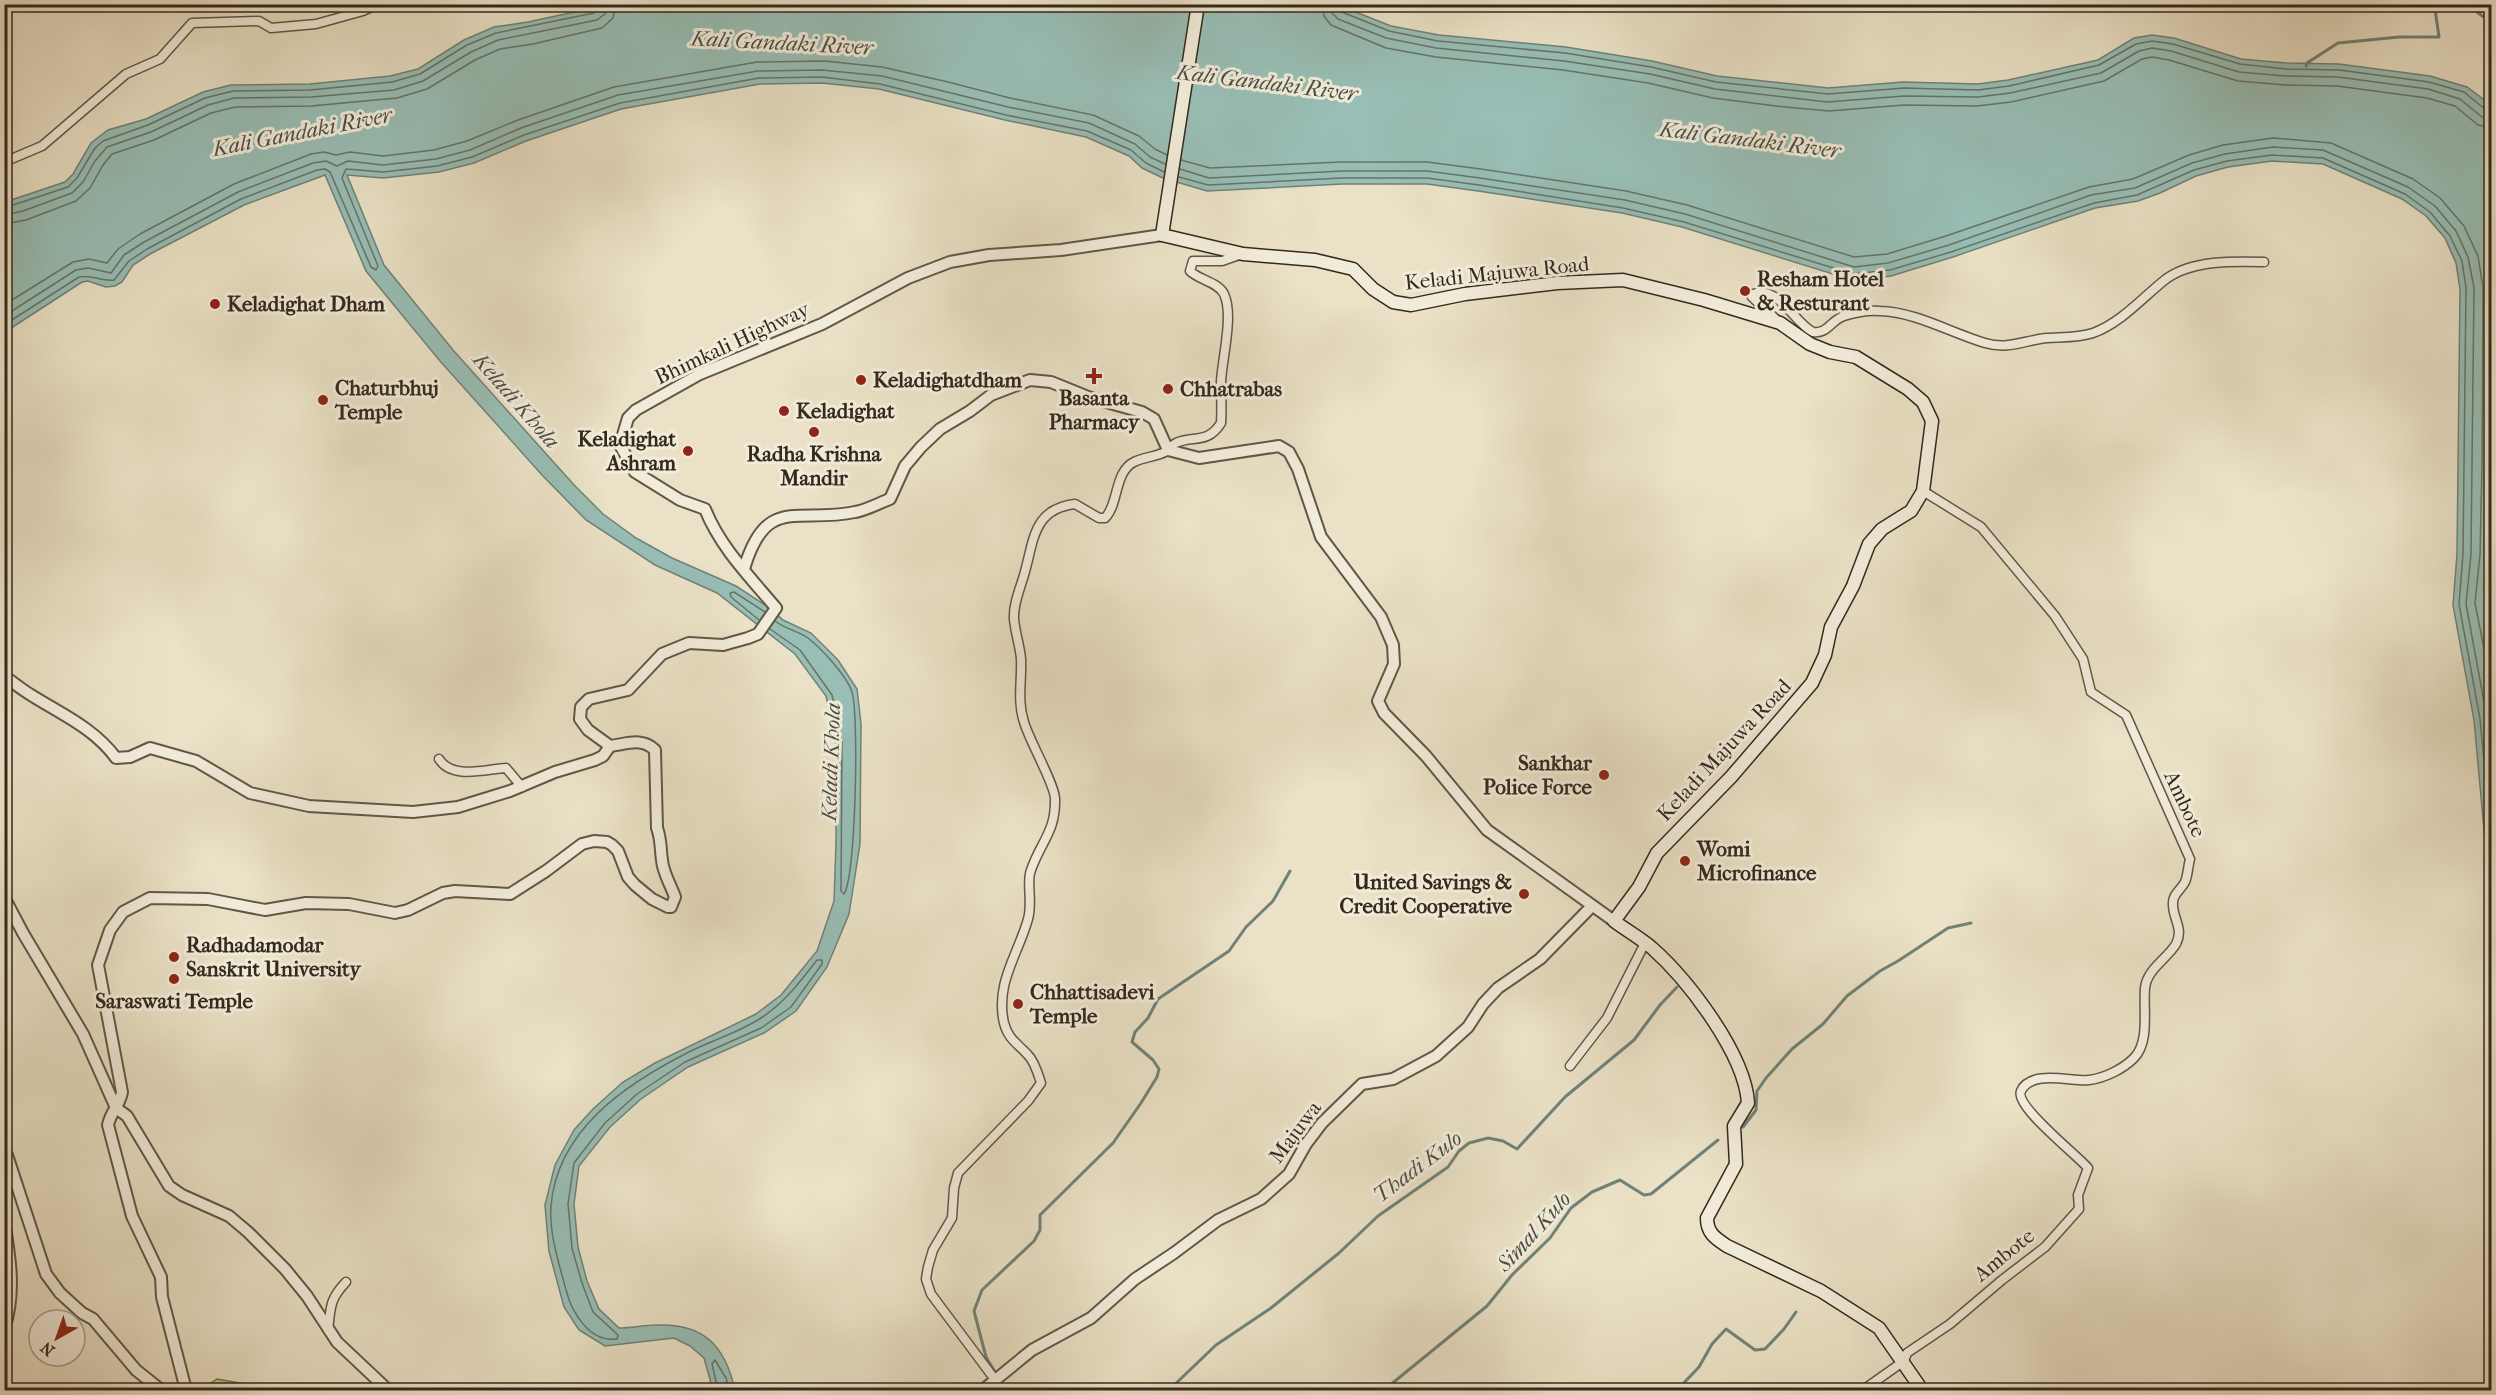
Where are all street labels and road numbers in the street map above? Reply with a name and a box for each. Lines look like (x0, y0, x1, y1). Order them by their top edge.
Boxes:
street label: Keladi Majuwa Road (1404, 251, 1591, 295)
street label: Bhimkali Highway (651, 296, 814, 389)
street label: Keladi Majuwa Road (1652, 674, 1796, 826)
street label: Ambote (2159, 766, 2211, 841)
street label: Majuwa (1264, 1096, 1326, 1168)
street label: Ambote (1968, 1224, 2039, 1287)

